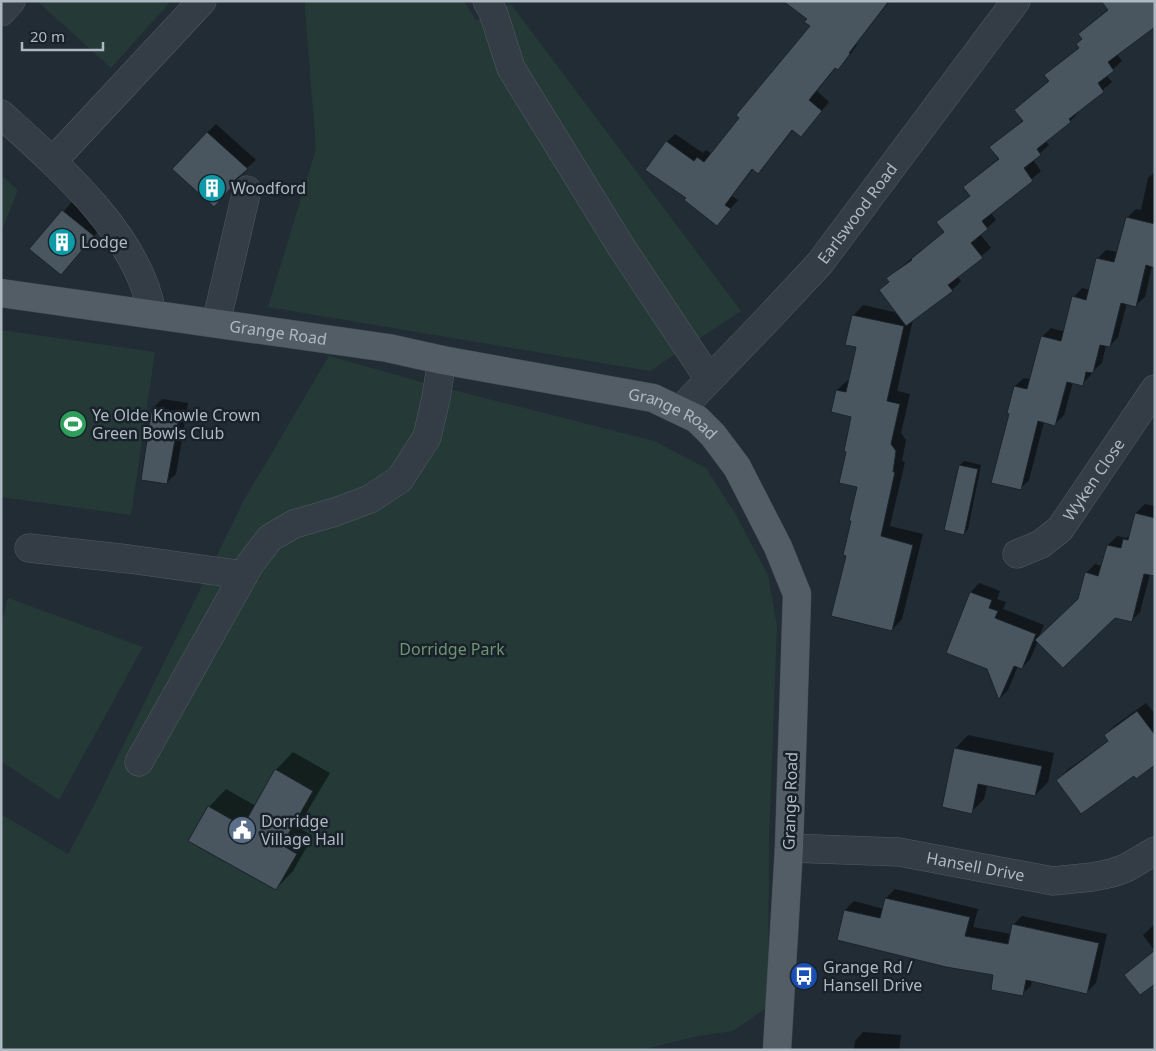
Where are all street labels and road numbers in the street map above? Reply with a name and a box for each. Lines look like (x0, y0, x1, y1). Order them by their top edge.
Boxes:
street label: Earlswood Road (812, 158, 902, 268)
street label: Grange Road (228, 315, 328, 350)
street label: Grange Road (627, 383, 722, 444)
street label: Wyken Close (1058, 434, 1129, 525)
street label: Grange Road (777, 752, 803, 850)
street label: Hansell Drive (925, 846, 1027, 886)

